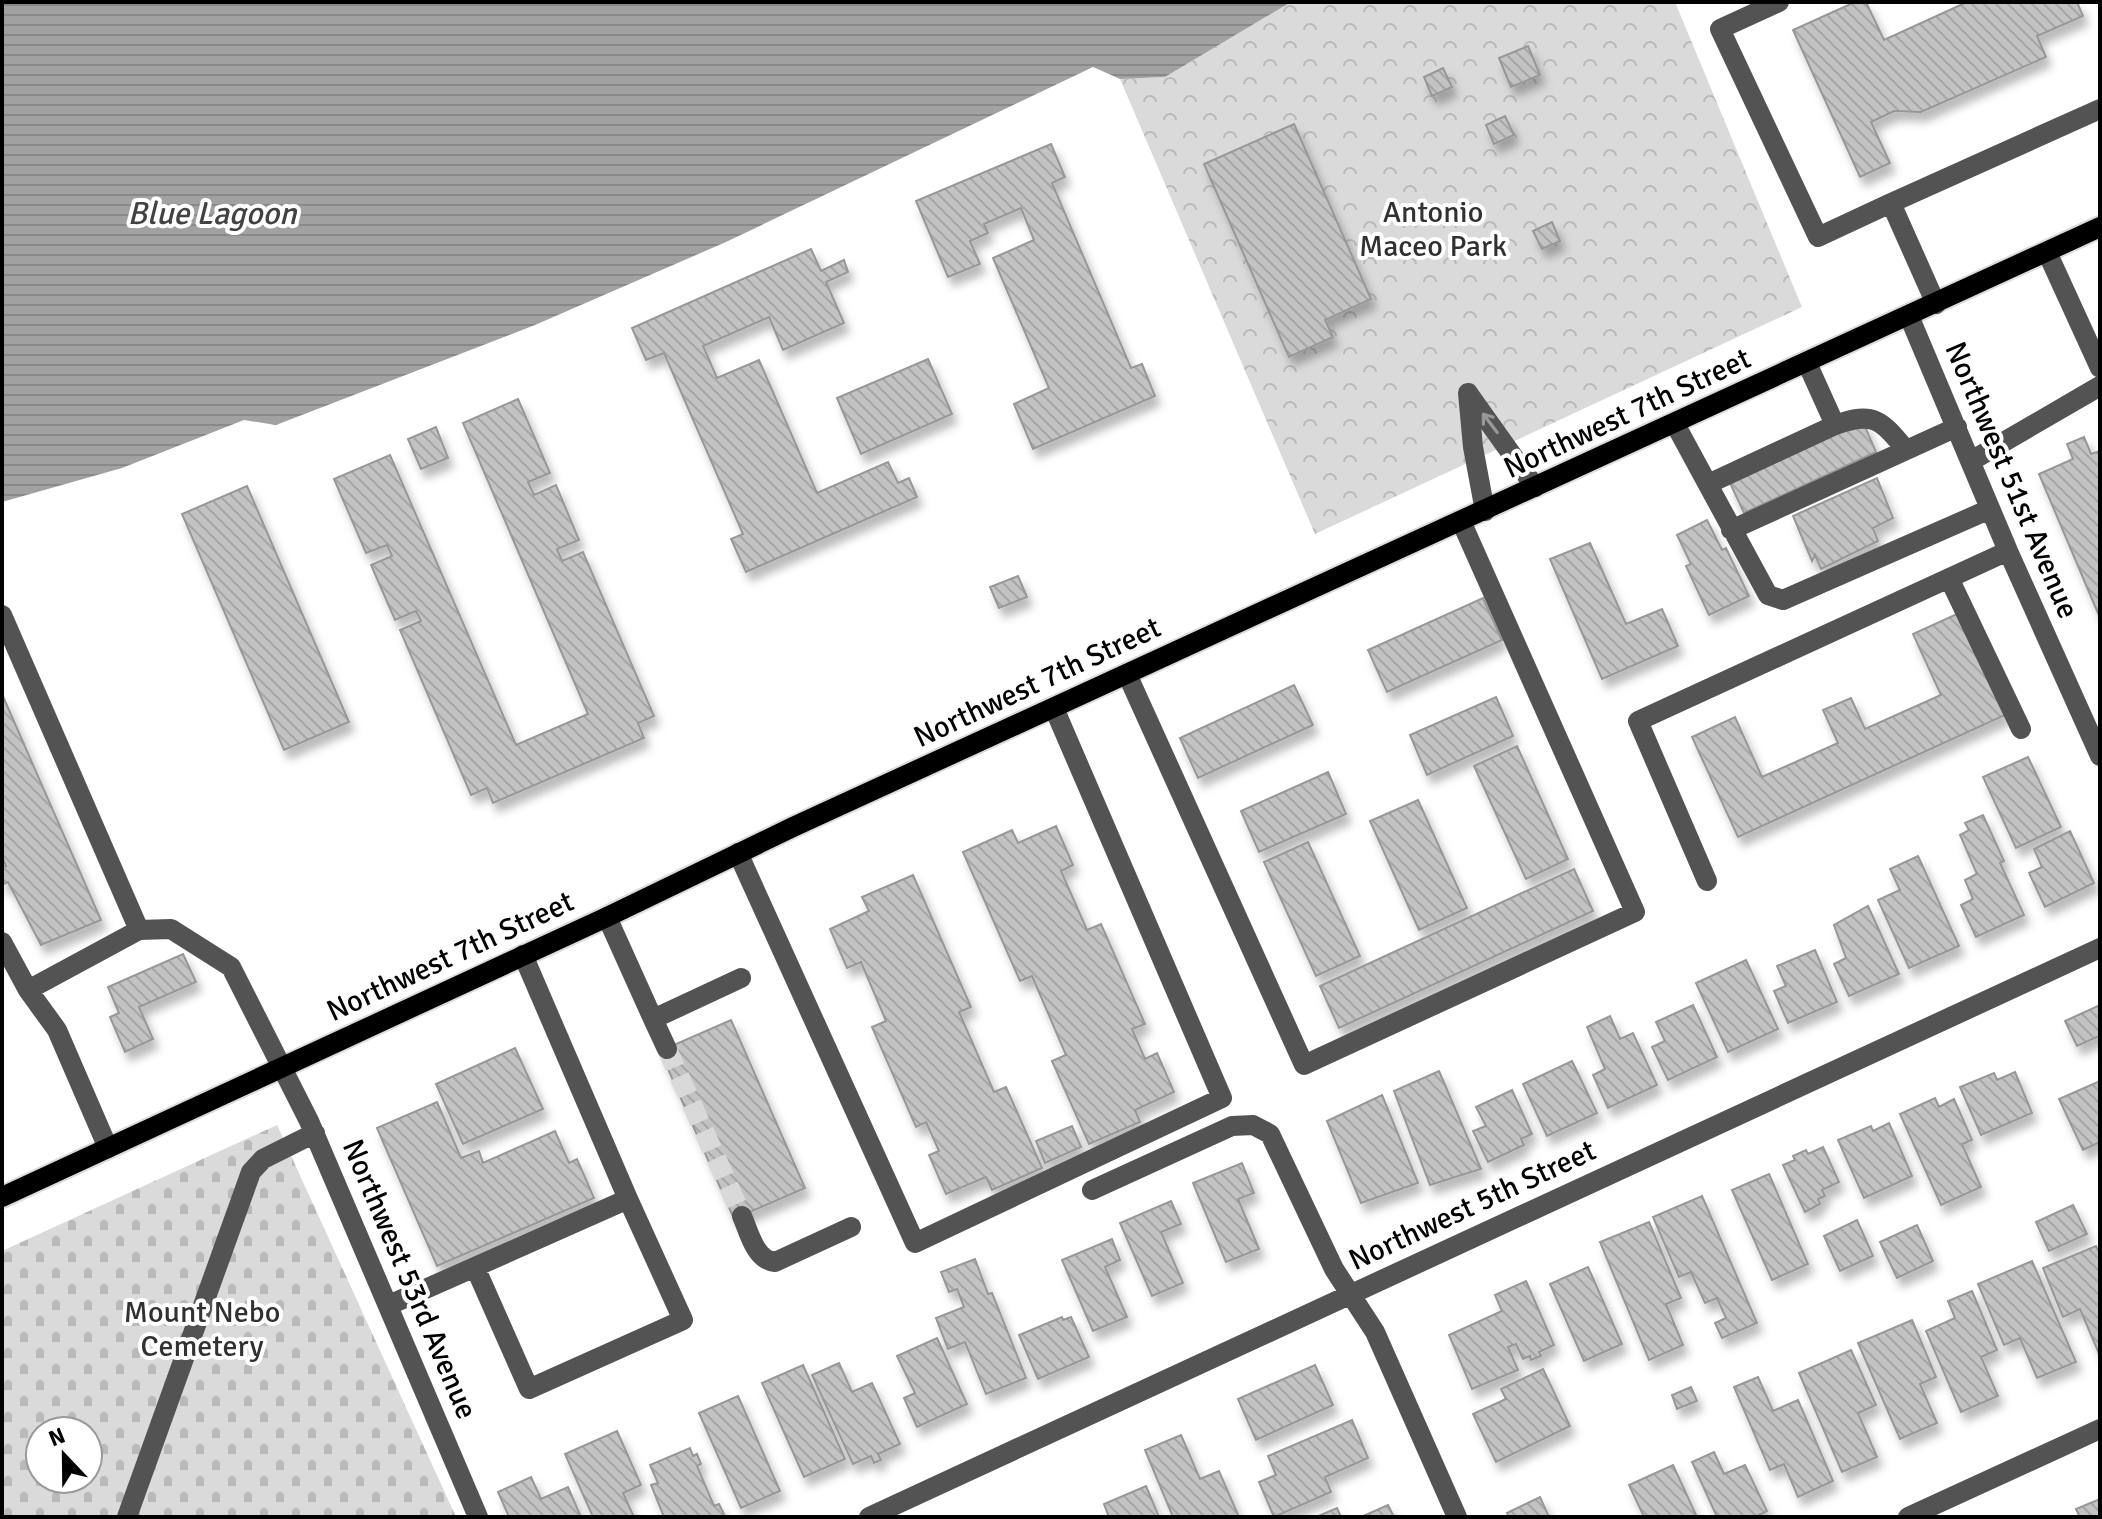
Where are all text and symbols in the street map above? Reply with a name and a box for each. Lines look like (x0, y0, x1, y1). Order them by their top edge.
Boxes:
water label: Blue Lagoon (128, 194, 298, 233)
park label: Antonio Maceo Park (1359, 194, 1507, 265)
street label: Northwest 51st Avenue (1936, 336, 2087, 624)
street label: Northwest 7th Street (1498, 340, 1757, 487)
one-way arrow (1482, 413, 1499, 435)
street label: Northwest 7th Street (908, 609, 1167, 756)
street label: Northwest 7th Street (321, 883, 580, 1030)
street label: Northwest 5th Street (1343, 1132, 1602, 1279)
street label: Northwest 53rd Avenue (334, 1134, 485, 1425)
park label: Mount Nebo Cemetery (124, 1294, 280, 1365)
north arrow (24, 1415, 104, 1495)
text: N (45, 1422, 69, 1452)

